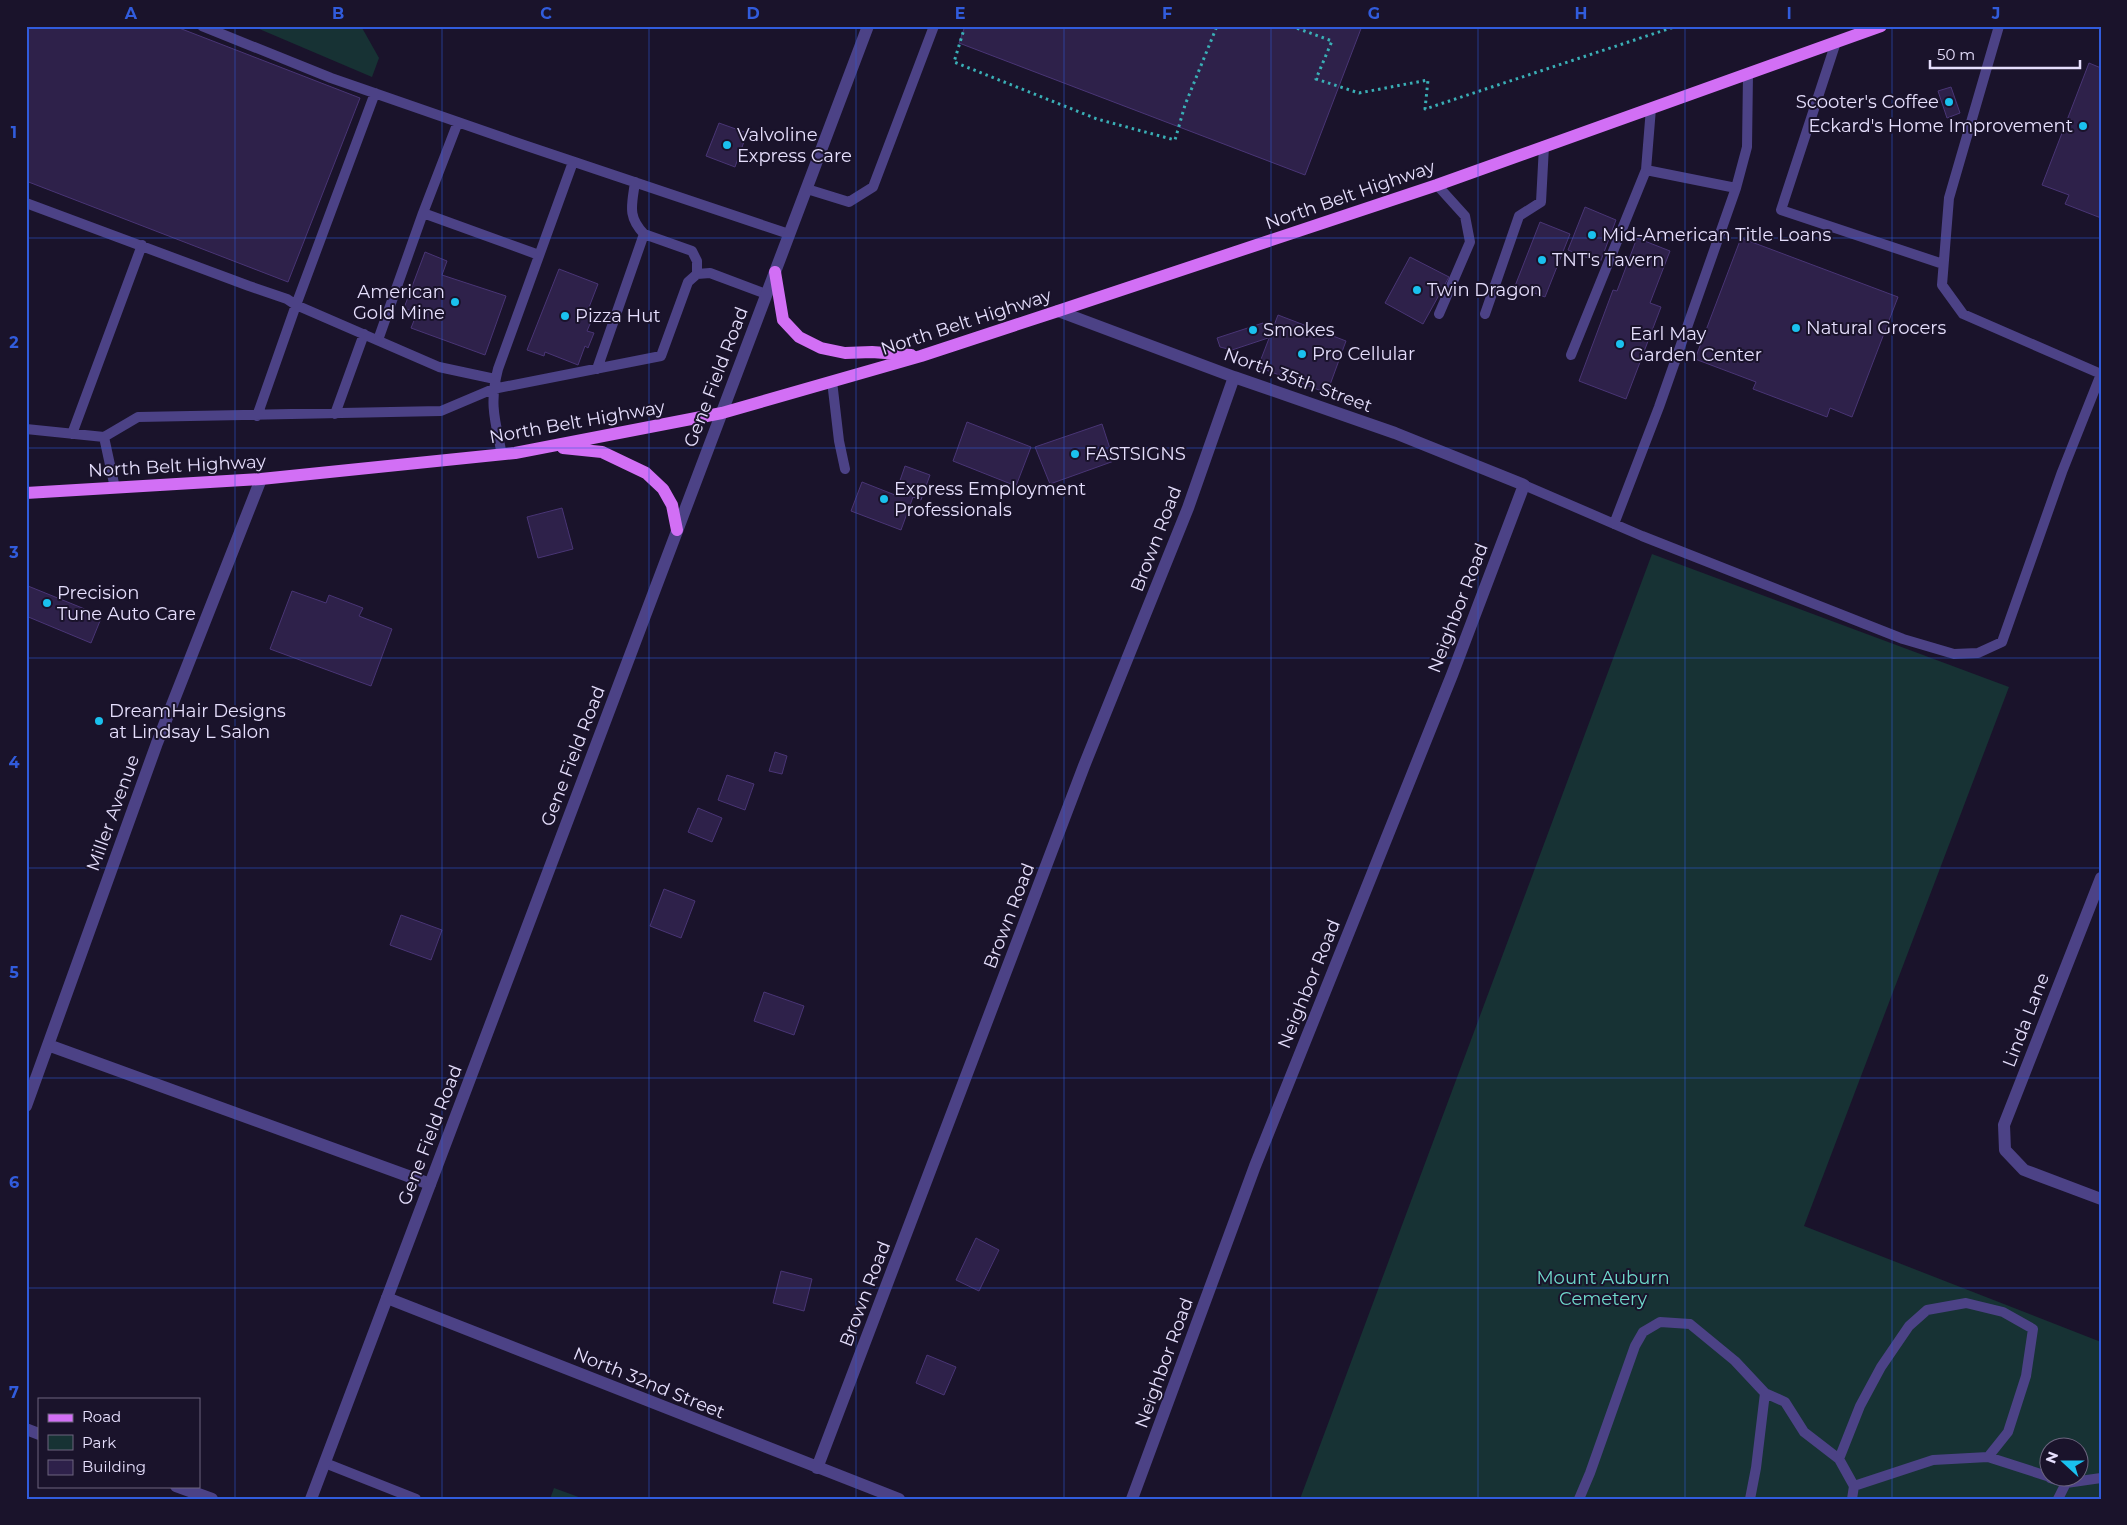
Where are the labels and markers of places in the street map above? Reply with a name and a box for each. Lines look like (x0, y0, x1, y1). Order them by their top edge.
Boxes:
place label: Scooter's Coffee (1796, 91, 1939, 113)
marker: Scooter's Coffee (1943, 96, 1955, 108)
place label: Eckard's Home Improvement (1808, 115, 2073, 137)
marker: Eckard's Home Improvement (2077, 120, 2089, 132)
place label: Valvoline Express Care (737, 124, 852, 167)
marker: Valvoline Express Care (721, 139, 733, 151)
place label: Mid-American Title Loans (1602, 224, 1832, 246)
marker: Mid-American Title Loans (1586, 229, 1598, 241)
place label: TNT's Tavern (1552, 249, 1664, 271)
marker: TNT's Tavern (1536, 254, 1548, 266)
place label: Twin Dragon (1427, 279, 1542, 301)
place label: American Gold Mine (353, 281, 445, 324)
marker: Twin Dragon (1411, 284, 1423, 296)
marker: American Gold Mine (449, 296, 461, 308)
place label: Pizza Hut (575, 305, 661, 327)
marker: Pizza Hut (559, 310, 571, 322)
place label: Natural Grocers (1806, 317, 1947, 339)
place label: Smokes (1263, 319, 1335, 341)
marker: Natural Grocers (1790, 322, 1802, 334)
place label: Earl May Garden Center (1630, 323, 1762, 366)
marker: Smokes (1247, 324, 1259, 336)
marker: Earl May Garden Center (1614, 338, 1626, 350)
place label: Pro Cellular (1312, 343, 1415, 365)
marker: Pro Cellular (1296, 348, 1308, 360)
place label: FASTSIGNS (1085, 443, 1186, 465)
marker: FASTSIGNS (1069, 448, 1081, 460)
place label: Express Employment Professionals (894, 478, 1086, 521)
marker: Express Employment Professionals (878, 493, 890, 505)
place label: Precision Tune Auto Care (57, 582, 196, 625)
marker: Precision Tune Auto Care (41, 597, 53, 609)
place label: DreamHair Designs at Lindsay L Salon (109, 700, 286, 743)
marker: DreamHair Designs at Lindsay L Salon (93, 715, 105, 727)

